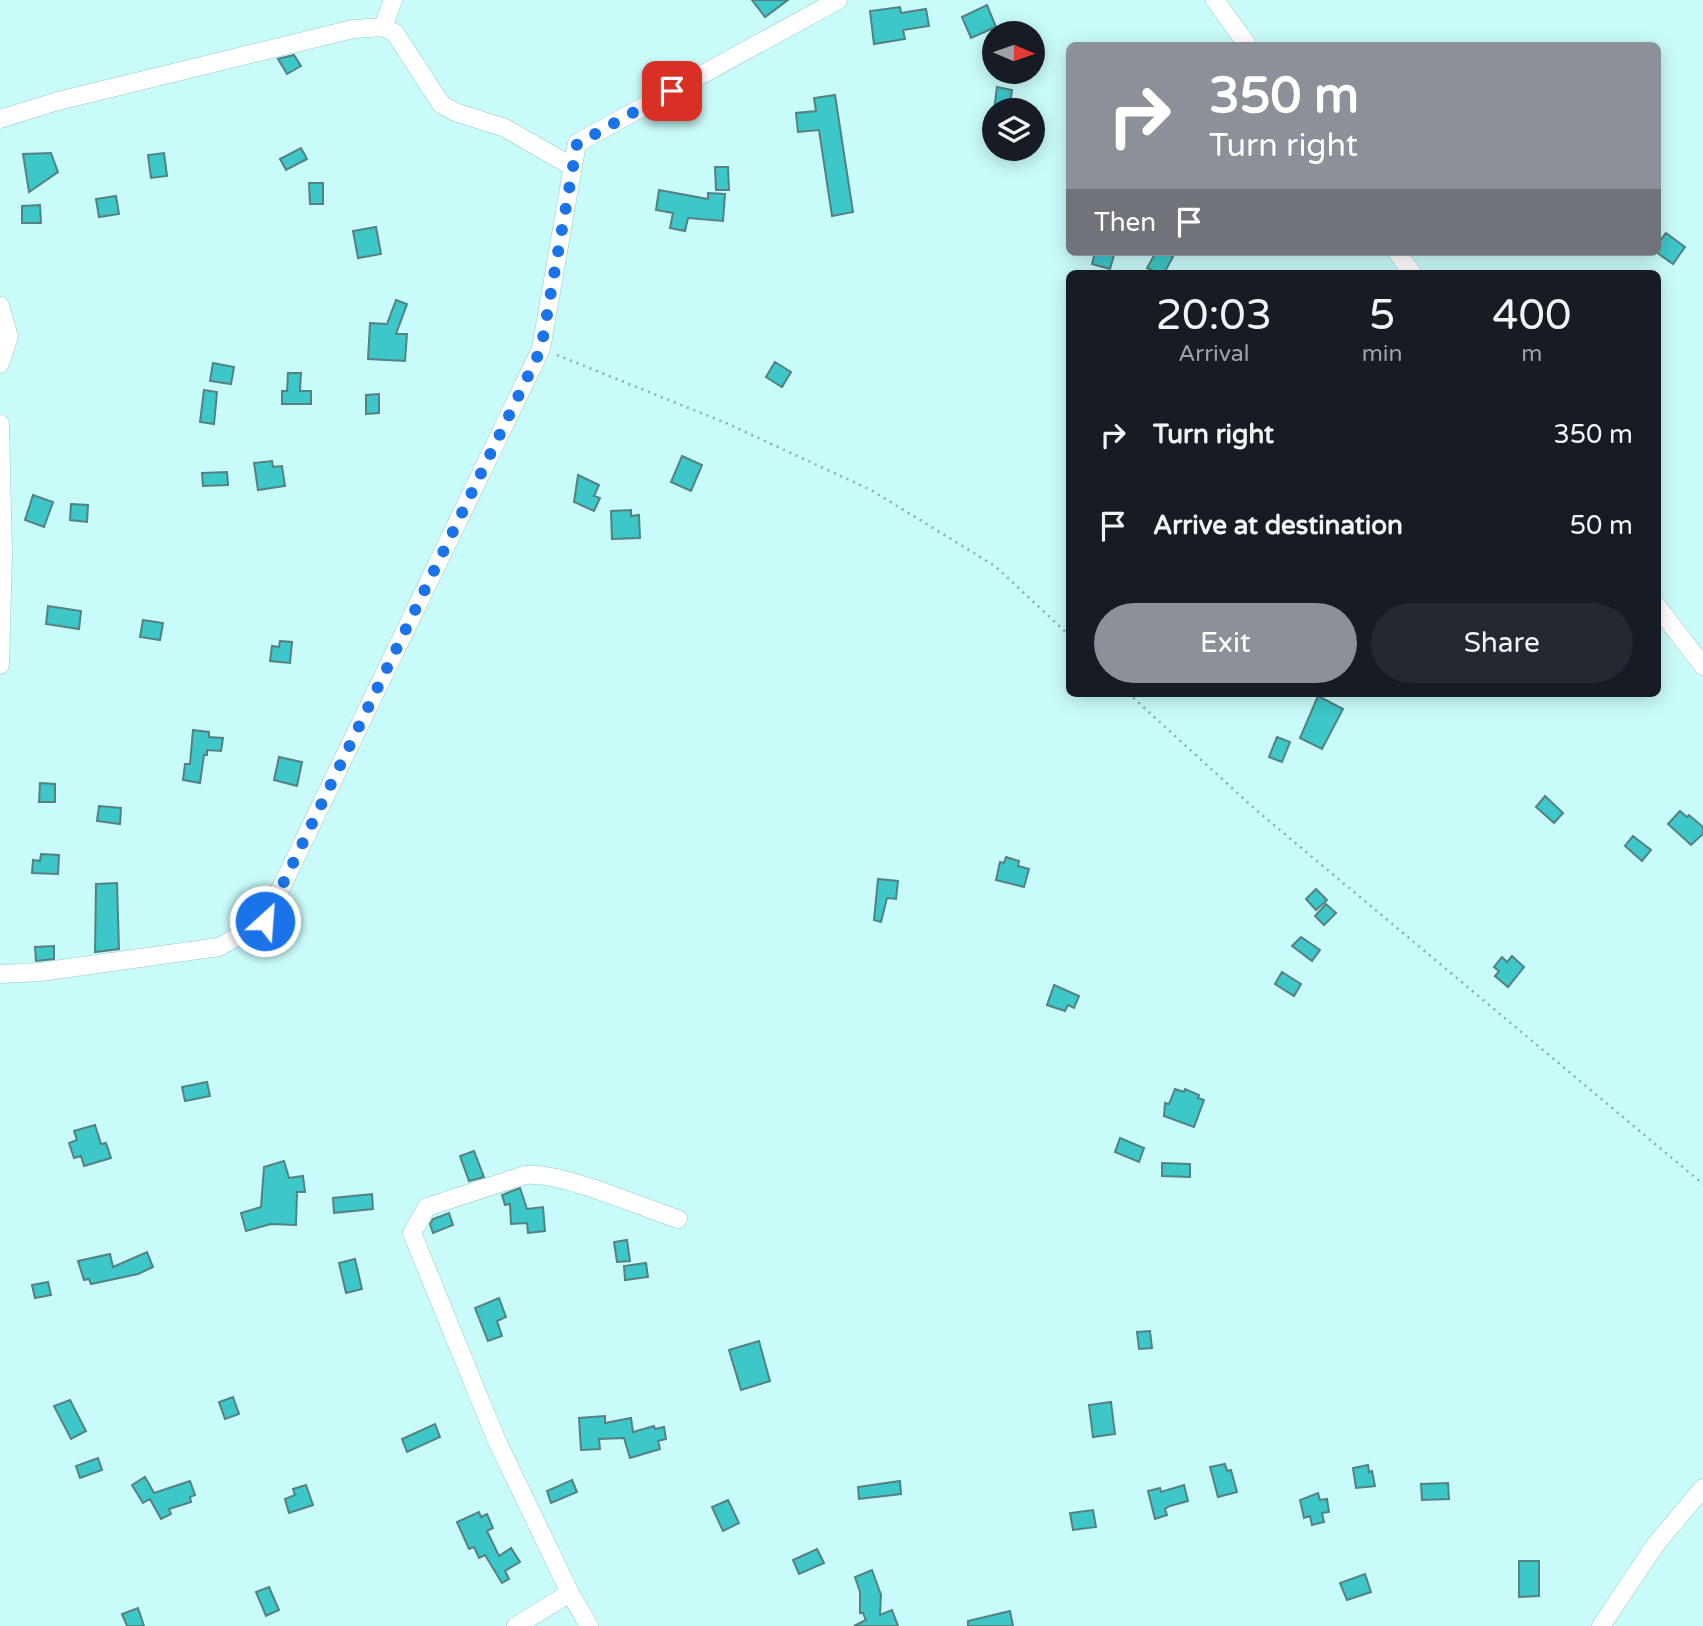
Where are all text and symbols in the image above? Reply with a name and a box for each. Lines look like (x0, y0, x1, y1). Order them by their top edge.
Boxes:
north arrow (982, 21, 1045, 84)
map controls (982, 21, 1045, 161)
pin (642, 61, 702, 121)
text: 350 m (1209, 67, 1359, 126)
icon: right (1094, 70, 1185, 161)
icon: arrive (653, 72, 691, 110)
button: layers (982, 98, 1045, 161)
text: Turn right (1209, 127, 1358, 165)
icon: arrive (1170, 203, 1208, 241)
text: Then (1094, 207, 1156, 238)
text: 20:03 (1156, 290, 1272, 341)
text: 5 (1369, 290, 1395, 341)
text: 400 (1492, 290, 1571, 341)
text: Arrival (1178, 340, 1249, 368)
text: min (1362, 340, 1403, 368)
text: m (1521, 340, 1542, 368)
icon: right (1094, 416, 1132, 454)
text: Turn right (1153, 419, 1274, 450)
text: 350 m (1553, 419, 1633, 450)
icon: arrive (1094, 507, 1132, 545)
text: Arrive at destination (1153, 510, 1403, 541)
text: 50 m (1570, 510, 1633, 541)
button: Exit (1094, 603, 1357, 683)
button: Share (1371, 603, 1633, 683)
position arrow (228, 884, 302, 958)

